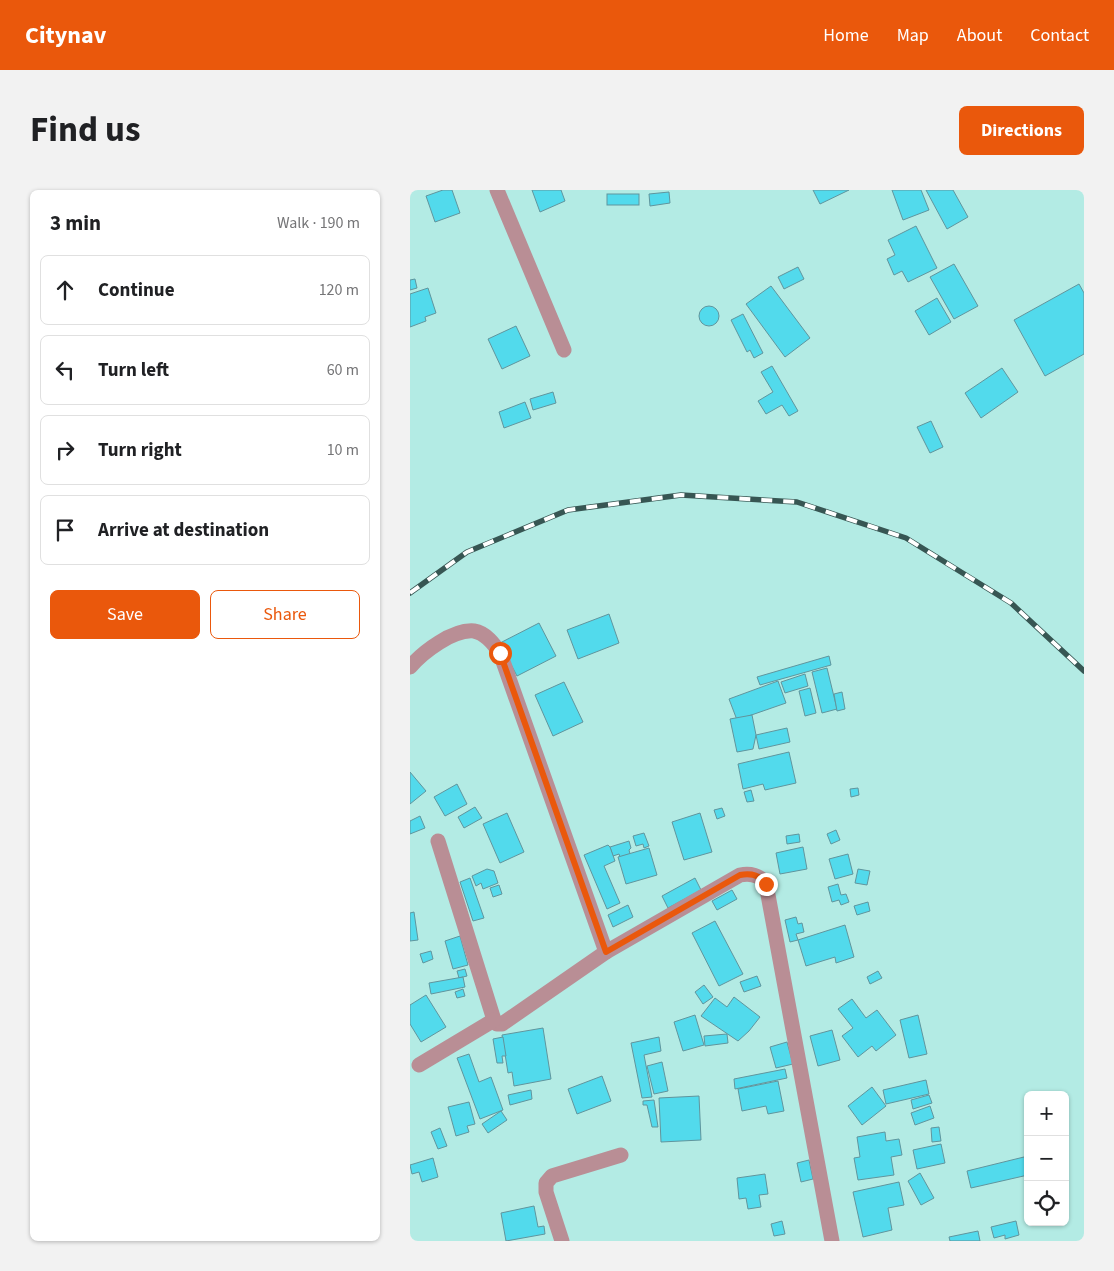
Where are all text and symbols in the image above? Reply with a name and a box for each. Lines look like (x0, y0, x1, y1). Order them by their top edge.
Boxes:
text: Citynav (25, 18, 106, 53)
text: Home (823, 23, 869, 48)
text: Map (897, 23, 929, 48)
text: About (957, 23, 1002, 48)
text: Contact (1030, 23, 1089, 48)
text: Find us (30, 105, 140, 155)
button: Directions (959, 106, 1084, 155)
text: 3 min (50, 208, 101, 238)
text: Walk · 190 m (277, 212, 360, 234)
icon: ahead (51, 276, 79, 304)
text: Continue (98, 277, 175, 304)
text: 120 m (319, 279, 359, 301)
icon: left (51, 356, 79, 384)
text: Turn left (98, 357, 169, 384)
text: 60 m (327, 359, 359, 381)
icon: right (51, 436, 79, 464)
text: Turn right (98, 437, 182, 464)
text: 10 m (327, 439, 359, 461)
icon: arrive (51, 516, 79, 544)
text: Arrive at destination (98, 517, 269, 544)
button: Save (50, 590, 200, 639)
button: Share (210, 590, 360, 639)
route start (489, 642, 512, 665)
route end (755, 873, 778, 896)
map controls (1024, 1091, 1069, 1226)
button: + (1024, 1091, 1069, 1136)
button: − (1024, 1136, 1069, 1181)
button: locate (1024, 1181, 1069, 1226)

